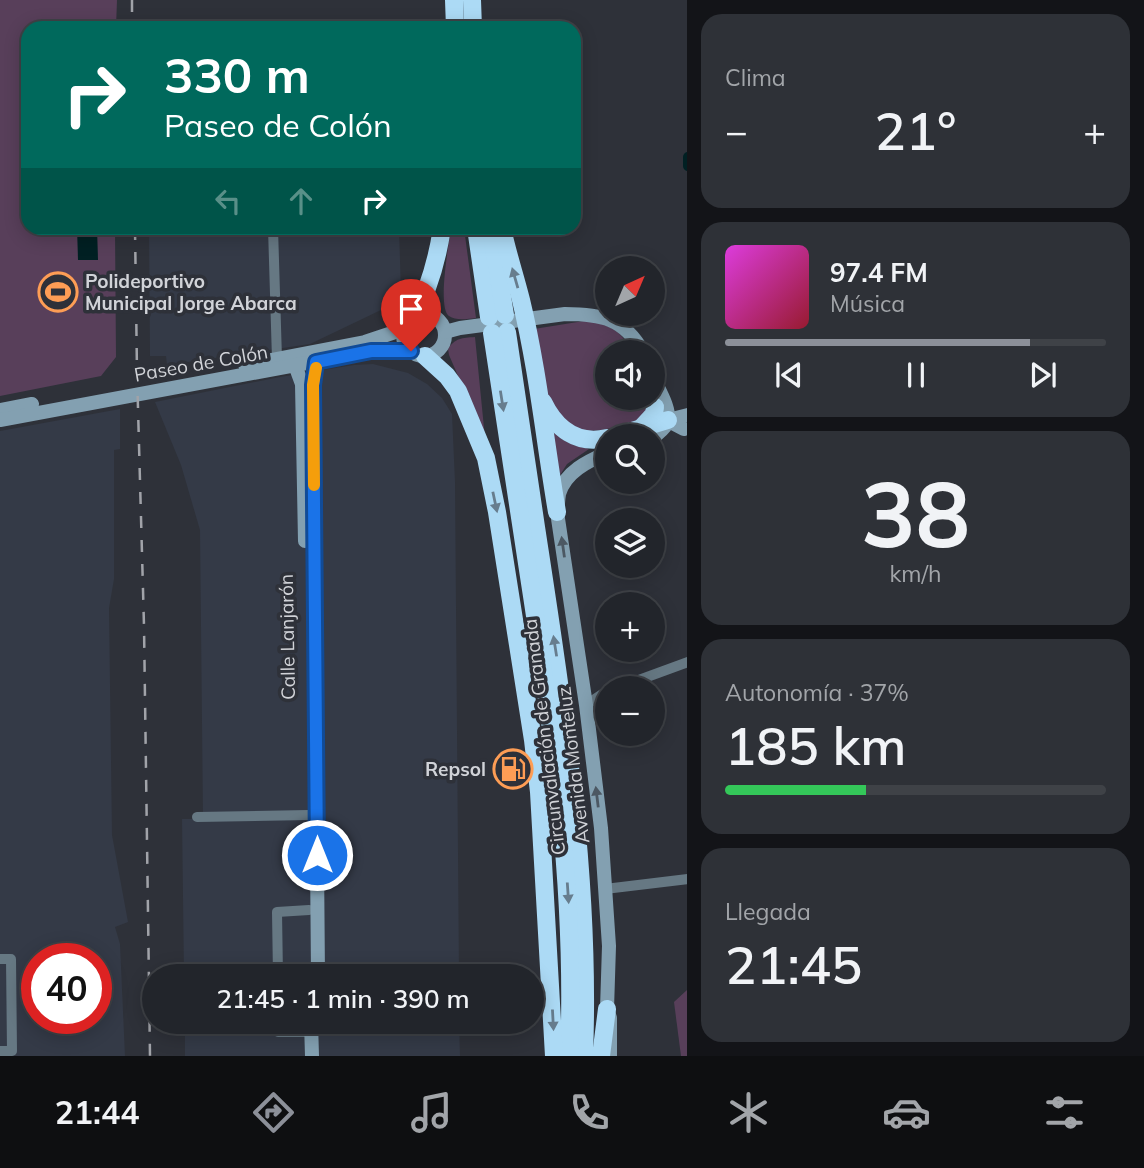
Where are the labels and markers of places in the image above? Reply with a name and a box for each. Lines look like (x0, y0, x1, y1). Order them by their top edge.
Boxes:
place label: Polideportivo Municipal Jorge Abarca (85, 269, 297, 315)
sports icon: Polideportivo Municipal Jorge Abarca (37, 271, 79, 313)
pin (381, 279, 441, 351)
fuel station icon: Repsol (492, 748, 534, 790)
place label: Repsol (425, 757, 486, 781)

